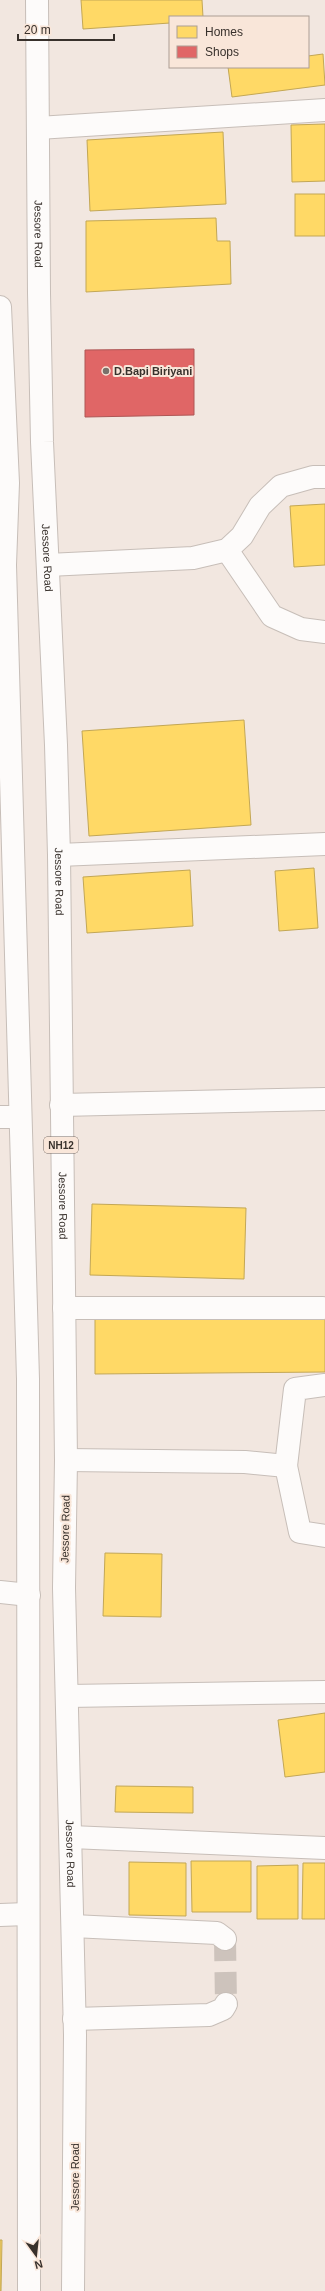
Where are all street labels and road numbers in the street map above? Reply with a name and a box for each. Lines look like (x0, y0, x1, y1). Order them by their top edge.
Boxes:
street label: Jessore Road (32, 200, 45, 268)
street label: Jessore Road (40, 524, 55, 592)
street label: Jessore Road (53, 847, 66, 916)
road number: NH12 (44, 1137, 78, 1153)
street label: Jessore Road (57, 1172, 69, 1240)
street label: Jessore Road (58, 1495, 72, 1563)
street label: Jessore Road (64, 1819, 77, 1888)
street label: Jessore Road (69, 2143, 81, 2211)

